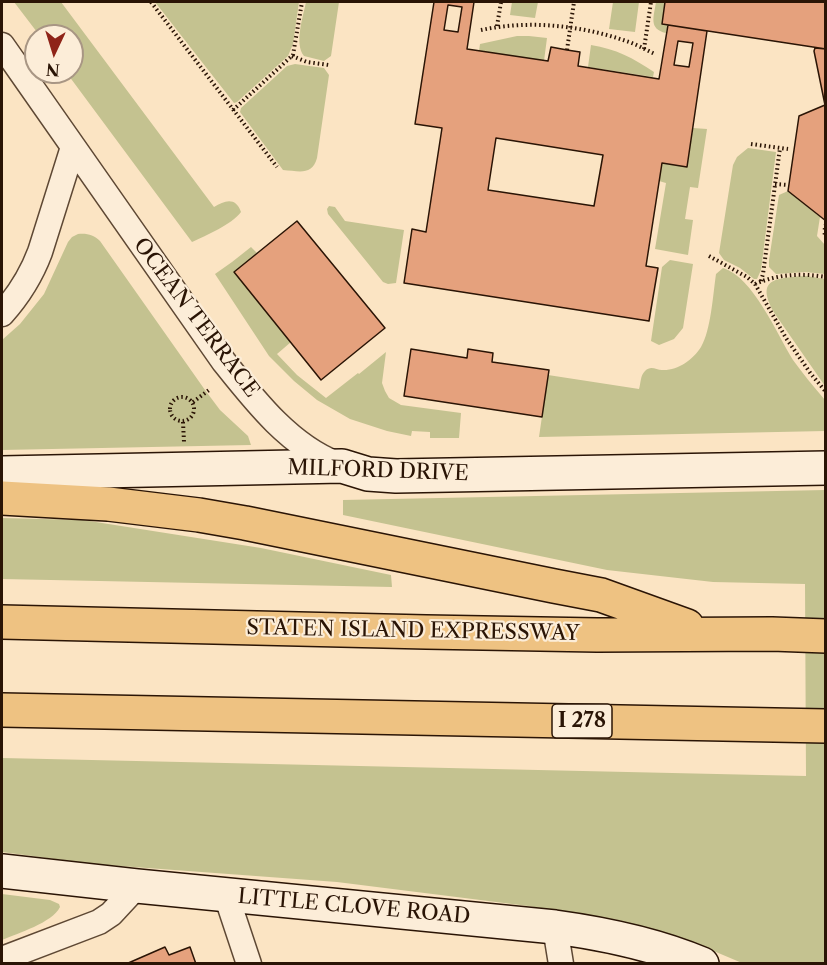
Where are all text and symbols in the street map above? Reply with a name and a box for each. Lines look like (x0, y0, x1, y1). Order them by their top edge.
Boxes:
north arrow (24, 24, 84, 84)
text: N (45, 60, 61, 80)
street label: OCEAN TERRACE (128, 233, 264, 403)
street label: MILFORD DRIVE (287, 455, 469, 487)
street label: STATEN ISLAND EXPRESSWAY (246, 615, 580, 647)
road number: I 278 (552, 704, 612, 738)
street label: LITTLE CLOVE ROAD (237, 884, 471, 930)

